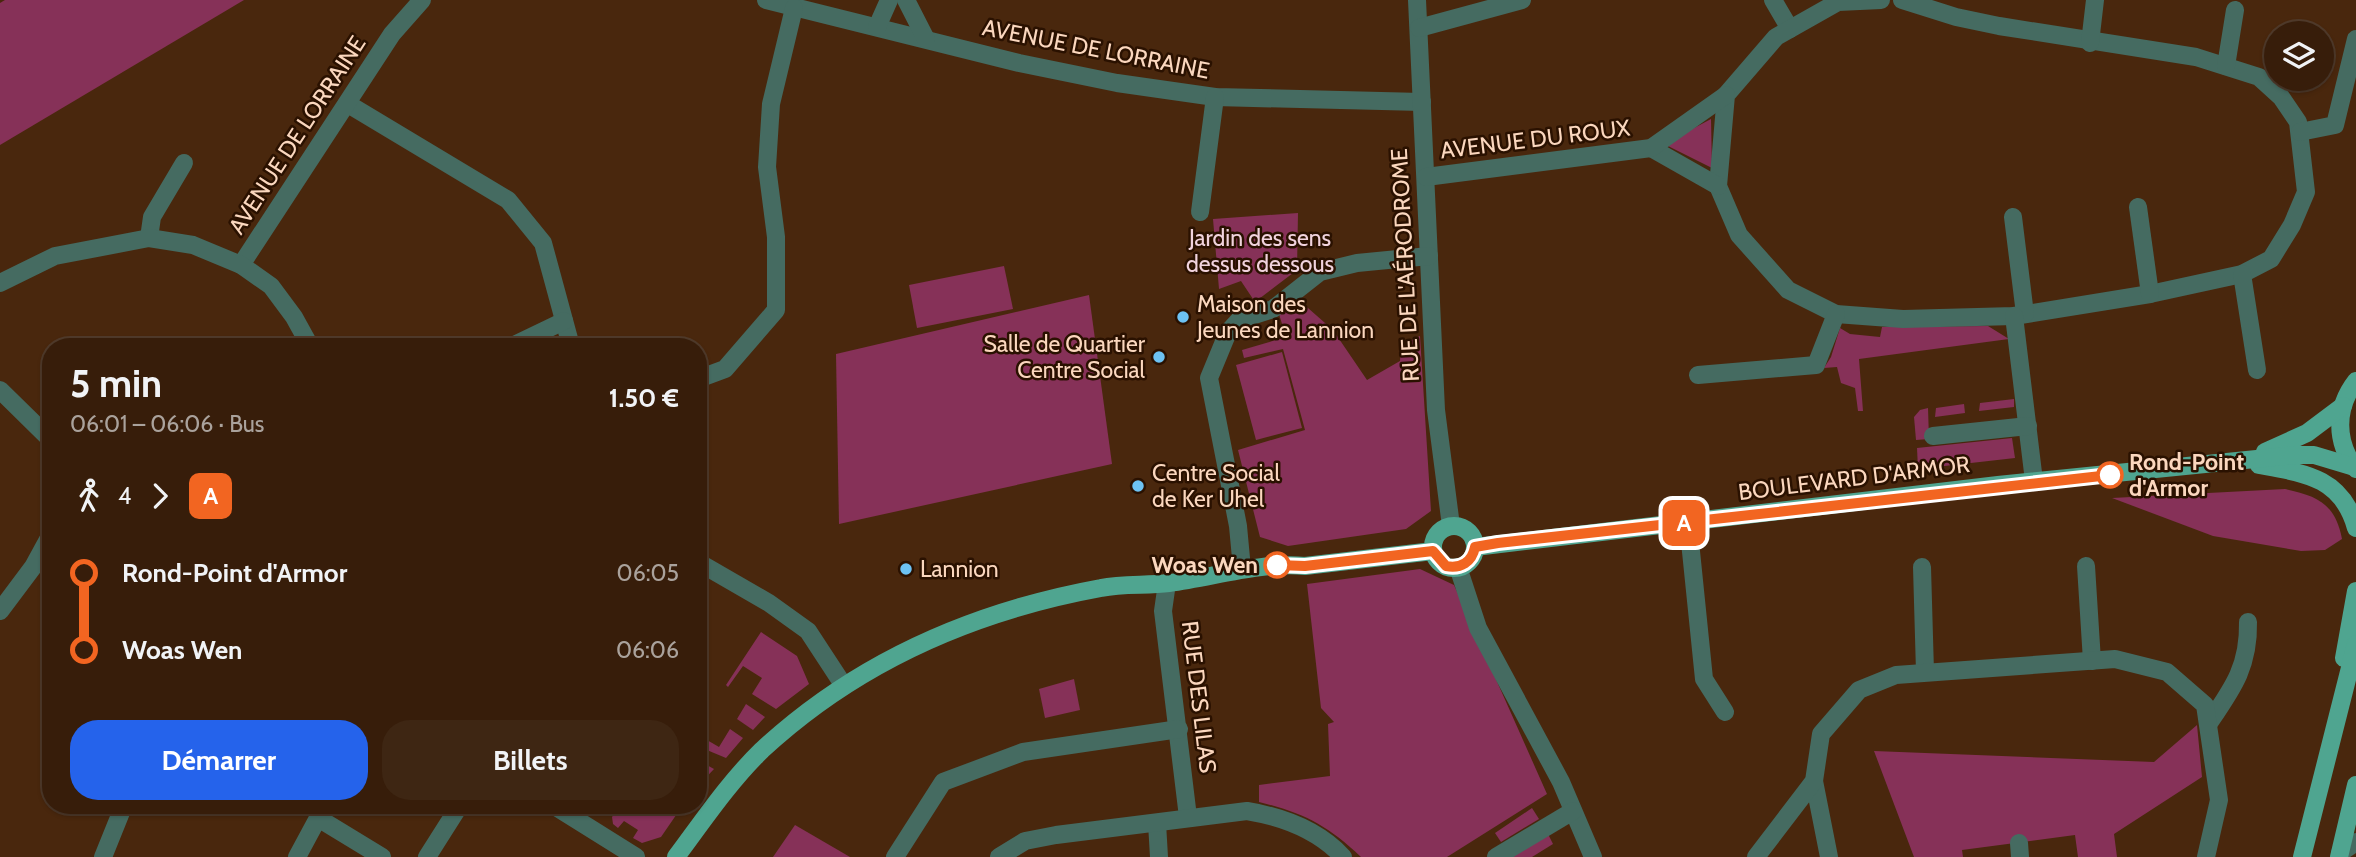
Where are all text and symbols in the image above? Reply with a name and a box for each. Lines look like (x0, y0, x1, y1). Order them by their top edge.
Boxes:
street label: AVENUE DE LORRAINE (980, 13, 1212, 85)
map controls (2264, 21, 2334, 91)
button: layers (2264, 21, 2334, 91)
street label: AVENUE DE LORRAINE (222, 31, 372, 239)
street label: AVENUE DU ROUX (1439, 113, 1632, 165)
street label: RUE DE L'AÉRODROME (1384, 148, 1425, 382)
park label: Jardin des sens dessus dessous (1186, 224, 1334, 278)
place label: Maison des Jeunes de Lannion (1196, 290, 1374, 344)
marker: Maison des Jeunes de Lannion (1175, 309, 1191, 325)
place label: Salle de Quartier Centre Social (983, 330, 1146, 384)
marker: Salle de Quartier Centre Social (1151, 349, 1167, 365)
text: 5 min (70, 360, 162, 407)
text: 1.50 € (609, 382, 679, 414)
text: 06:01 – 06:06 · Bus (70, 410, 264, 438)
place label: Rond-Point d'Armor (2129, 448, 2244, 502)
street label: BOULEVARD D'ARMOR (1737, 450, 1971, 506)
place label: Centre Social de Ker Uhel (1152, 459, 1280, 513)
marker: Rond-Point d'Armor (2097, 462, 2123, 488)
icon: walk (70, 477, 108, 515)
icon: forward (141, 477, 179, 515)
marker: Centre Social de Ker Uhel (1130, 478, 1146, 494)
text: A (203, 481, 218, 510)
text: 4 (118, 482, 131, 510)
line badge: A (1661, 500, 1707, 546)
text: A (1676, 508, 1692, 537)
place label: Woas Wen (1151, 551, 1258, 579)
marker: Woas Wen (1264, 552, 1290, 578)
place label: Lannion (920, 555, 999, 583)
text: Rond-Point d'Armor (122, 557, 347, 589)
text: 06:05 (617, 559, 679, 587)
marker: Lannion (898, 561, 914, 577)
street label: RUE DES LILAS (1176, 619, 1222, 775)
text: Woas Wen (122, 634, 242, 666)
text: 06:06 (616, 636, 679, 664)
button: Démarrer (70, 720, 368, 800)
button: Billets (382, 720, 679, 800)

